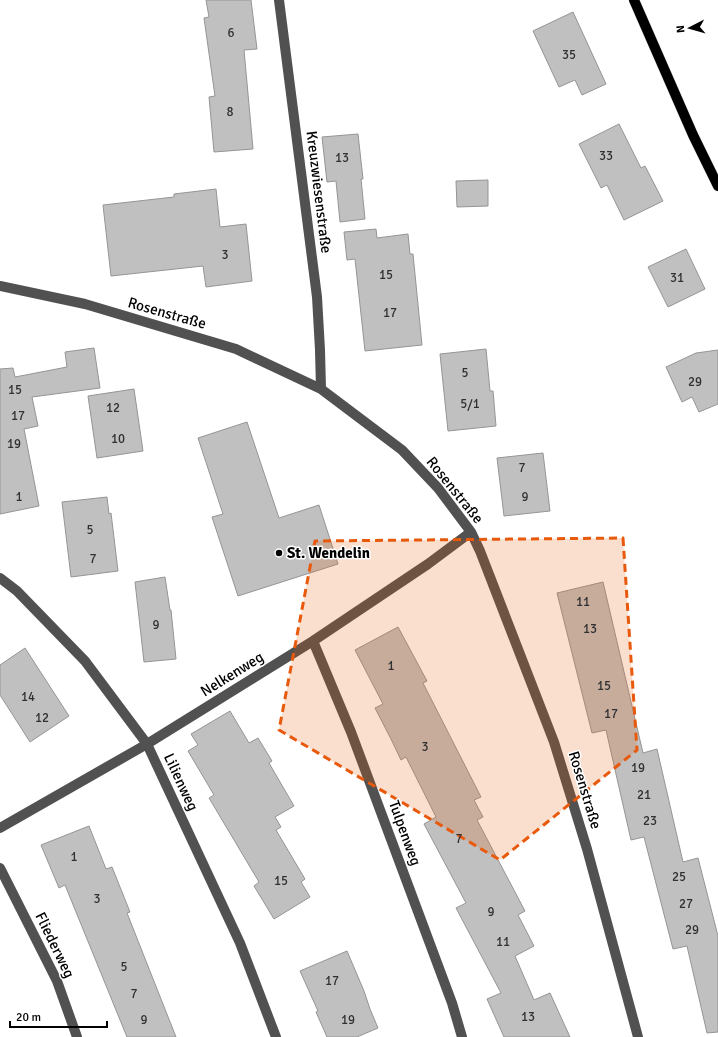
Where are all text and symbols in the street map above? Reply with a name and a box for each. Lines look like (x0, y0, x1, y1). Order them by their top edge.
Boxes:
north arrow (670, 8, 710, 48)
house number: 6 (227, 25, 235, 41)
text: N (674, 25, 687, 33)
house number: 35 (562, 47, 576, 63)
house number: 8 (226, 104, 234, 120)
street label: Kreuzwiesenstraße (303, 130, 335, 254)
house number: 33 (599, 148, 613, 164)
house number: 13 (335, 150, 349, 166)
house number: 3 (221, 247, 229, 263)
house number: 15 (379, 267, 393, 283)
house number: 31 (670, 270, 684, 286)
street label: Rosenstraße (126, 293, 208, 333)
house number: 17 (383, 305, 397, 321)
house number: 5 (461, 365, 469, 381)
house number: 29 (688, 374, 702, 390)
house number: 15 (8, 382, 22, 398)
house number: 5/1 (460, 396, 480, 412)
house number: 12 (106, 400, 120, 416)
house number: 17 (11, 408, 25, 424)
house number: 10 (111, 431, 125, 447)
house number: 19 (7, 436, 21, 452)
street label: Rosenstraße (423, 453, 487, 527)
house number: 7 (518, 460, 526, 476)
house number: 1 (15, 489, 23, 505)
house number: 9 (521, 489, 529, 505)
house number: 5 (86, 522, 94, 538)
place label: St. Wendelin (287, 544, 370, 562)
marker: St. Wendelin (274, 548, 284, 558)
house number: 7 (89, 551, 97, 567)
house number: 11 (576, 594, 590, 610)
house number: 9 (152, 617, 160, 633)
house number: 13 (583, 621, 597, 637)
street label: Nelkenweg (197, 648, 267, 700)
house number: 1 (387, 658, 395, 674)
house number: 15 (597, 678, 611, 694)
house number: 14 (21, 689, 35, 705)
house number: 17 (604, 706, 618, 722)
house number: 12 (35, 710, 49, 726)
house number: 3 (421, 739, 429, 755)
street label: Rosenstraße (565, 749, 605, 831)
street label: Lilienweg (160, 750, 202, 814)
house number: 19 (631, 760, 645, 776)
house number: 21 (637, 787, 651, 803)
street label: Tulpenweg (385, 798, 425, 868)
house number: 23 (643, 813, 657, 829)
house number: 7 (455, 831, 463, 847)
house number: 1 (70, 849, 78, 865)
house number: 25 (672, 869, 686, 885)
house number: 15 (274, 873, 288, 889)
house number: 3 (93, 891, 101, 907)
house number: 27 (679, 896, 693, 912)
house number: 9 (487, 904, 495, 920)
street label: Fliederweg (31, 909, 79, 981)
house number: 29 (685, 922, 699, 938)
house number: 11 (496, 934, 510, 950)
house number: 5 (120, 959, 128, 975)
house number: 17 (325, 973, 339, 989)
house number: 7 (130, 986, 138, 1002)
scale bar (10, 1003, 107, 1029)
house number: 13 (521, 1009, 535, 1025)
text: 20 m (16, 1010, 41, 1025)
house number: 9 (140, 1012, 148, 1028)
house number: 19 (341, 1012, 355, 1028)

